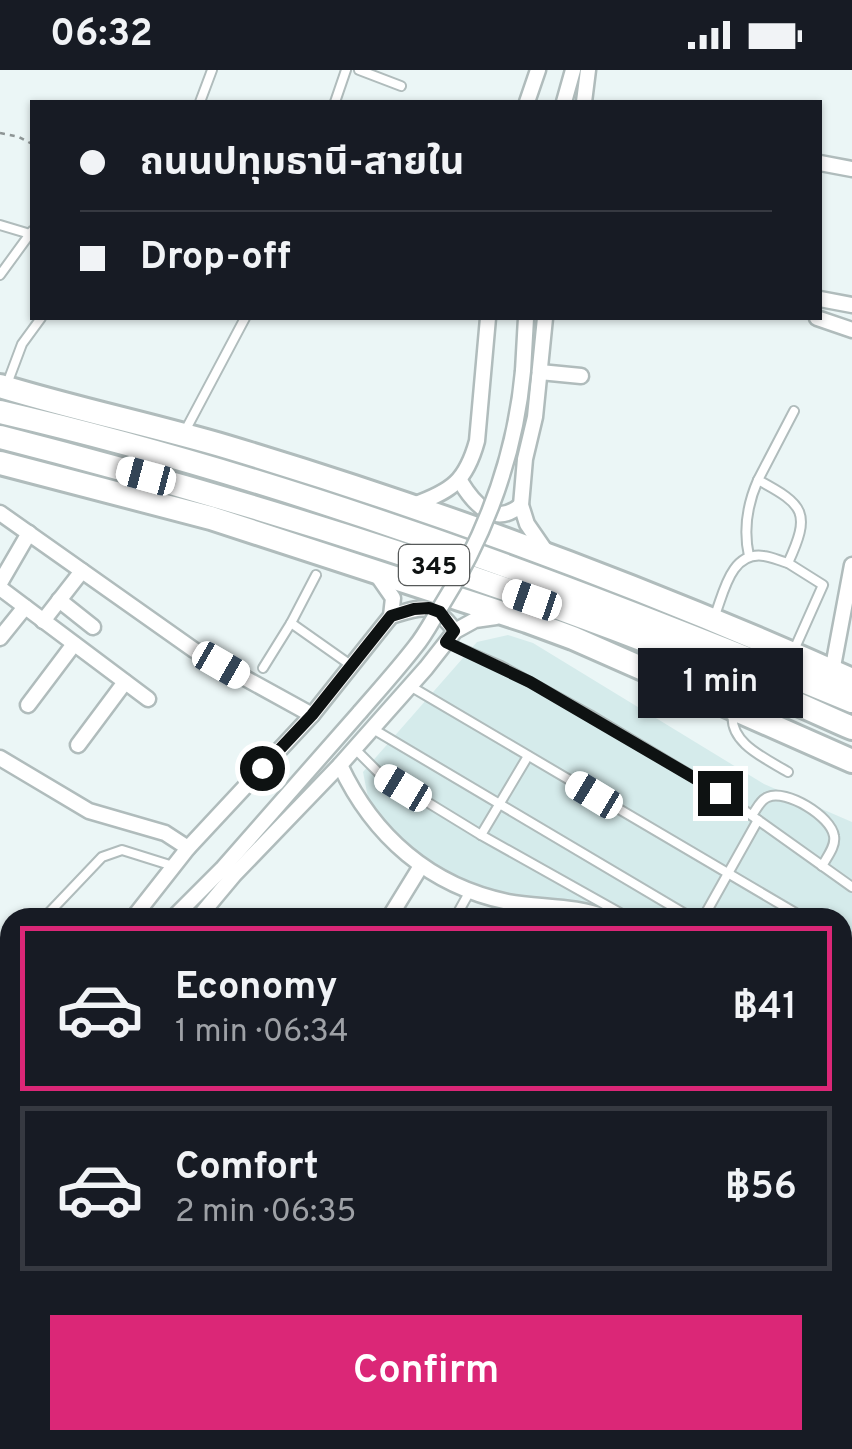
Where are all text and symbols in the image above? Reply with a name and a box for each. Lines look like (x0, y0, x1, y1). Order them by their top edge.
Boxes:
text: 06:32 (50, 11, 153, 60)
text: ถนนปทุมธานี-สายใน (140, 140, 464, 189)
text: Drop-off (140, 234, 291, 283)
car (113, 454, 179, 498)
road number: 345 (399, 545, 469, 585)
car (499, 576, 565, 624)
car (188, 637, 254, 693)
callout: 1 min (638, 648, 802, 718)
text: 1 min (683, 663, 758, 703)
route start (240, 746, 285, 791)
car (370, 760, 436, 816)
car (561, 767, 627, 823)
route end (698, 771, 743, 816)
icon: car (55, 964, 145, 1054)
text: Economy (175, 964, 337, 1013)
text: ฿41 (732, 984, 797, 1033)
text: 1 min · 06:34 (175, 1013, 349, 1053)
icon: car (55, 1144, 145, 1234)
text: Comfort (175, 1144, 319, 1193)
text: ฿56 (725, 1164, 797, 1213)
text: 2 min · 06:35 (175, 1193, 356, 1233)
button: Confirm (50, 1315, 802, 1430)

